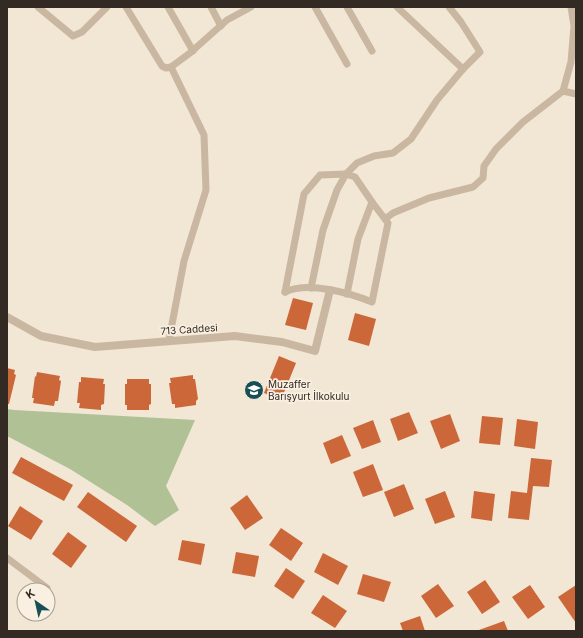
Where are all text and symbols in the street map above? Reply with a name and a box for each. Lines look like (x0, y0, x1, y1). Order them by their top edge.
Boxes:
street label: 713 Caddesi (160, 321, 218, 337)
place label: Muzaffer Barışyurt İlkokulu (268, 378, 350, 402)
school or university icon: Muzaffer Barışyurt İlkokulu (243, 379, 265, 401)
north arrow (16, 582, 56, 622)
text: K (23, 586, 38, 602)

